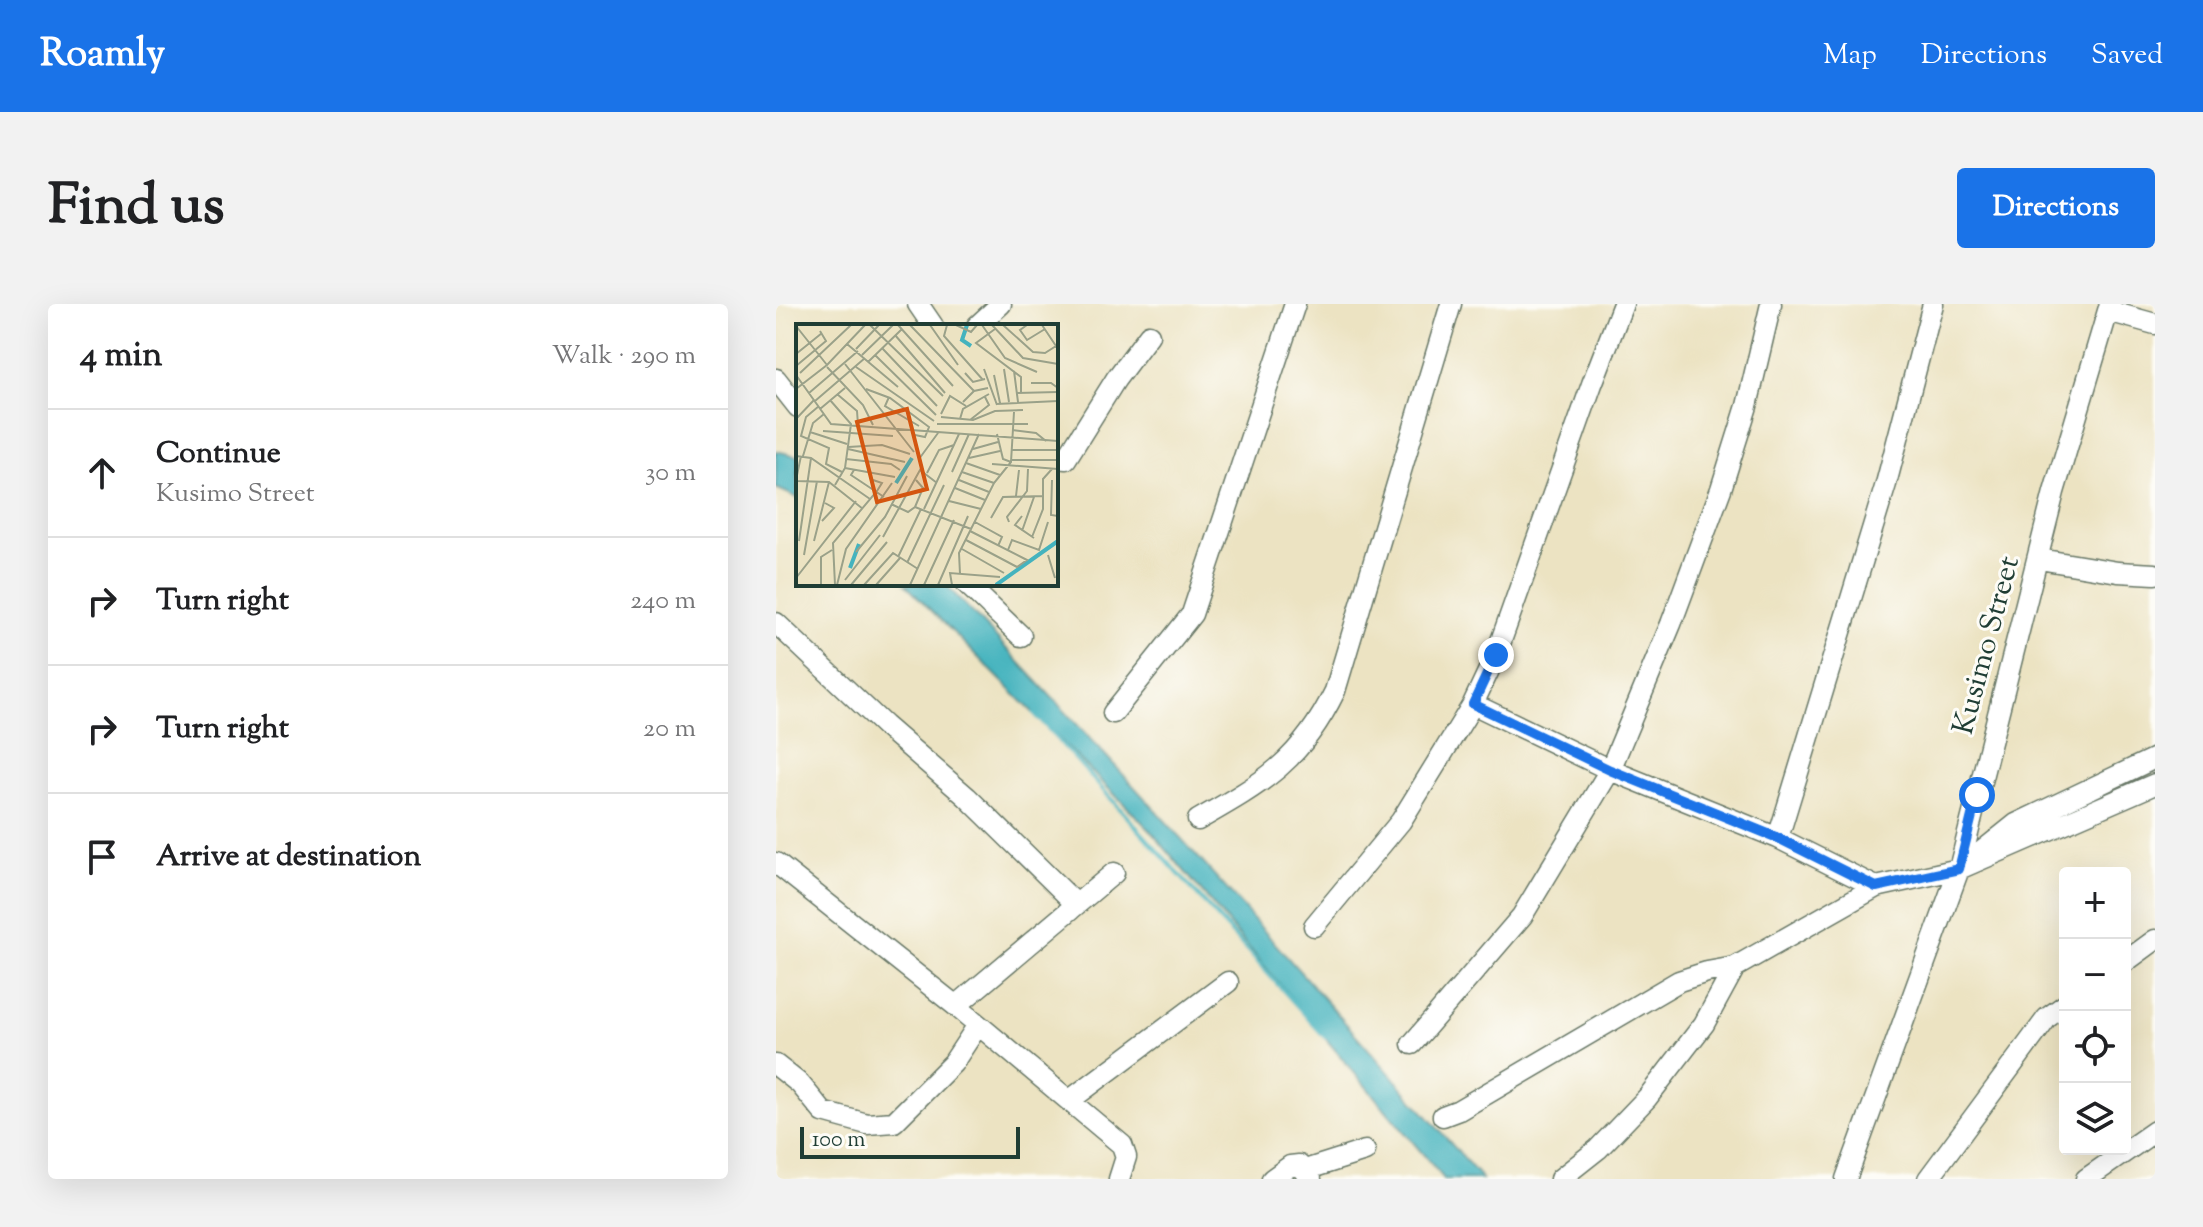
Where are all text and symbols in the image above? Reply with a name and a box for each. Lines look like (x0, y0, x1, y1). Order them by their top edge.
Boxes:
text: Roamly (40, 29, 165, 83)
text: Map (1823, 36, 1877, 76)
text: Directions (1921, 36, 2047, 76)
text: Saved (2091, 36, 2163, 76)
text: Find us (48, 168, 224, 249)
button: Directions (1957, 168, 2155, 248)
inset map (796, 324, 1058, 586)
text: 4 min (80, 332, 162, 381)
text: Walk · 290 m (552, 338, 696, 375)
text: Continue (156, 433, 281, 476)
icon: ahead (80, 451, 124, 495)
text: 30 m (645, 455, 696, 492)
text: Kusimo Street (156, 476, 315, 513)
street label: Kusimo Street (1943, 552, 2032, 740)
icon: right (80, 579, 124, 623)
text: Turn right (156, 580, 289, 623)
text: 240 m (630, 583, 696, 620)
route end (1478, 637, 1514, 673)
icon: right (80, 707, 124, 751)
text: Turn right (156, 708, 289, 751)
text: 20 m (643, 711, 696, 748)
route start (1959, 777, 1995, 813)
icon: arrive (80, 835, 124, 879)
text: Arrive at destination (156, 836, 421, 879)
map controls (2059, 867, 2131, 1155)
button: + (2059, 867, 2131, 939)
button: − (2059, 939, 2131, 1011)
button: locate (2059, 1011, 2131, 1083)
button: layers (2059, 1083, 2131, 1155)
scale bar (800, 1123, 1020, 1159)
text: 100 m (812, 1125, 865, 1157)

